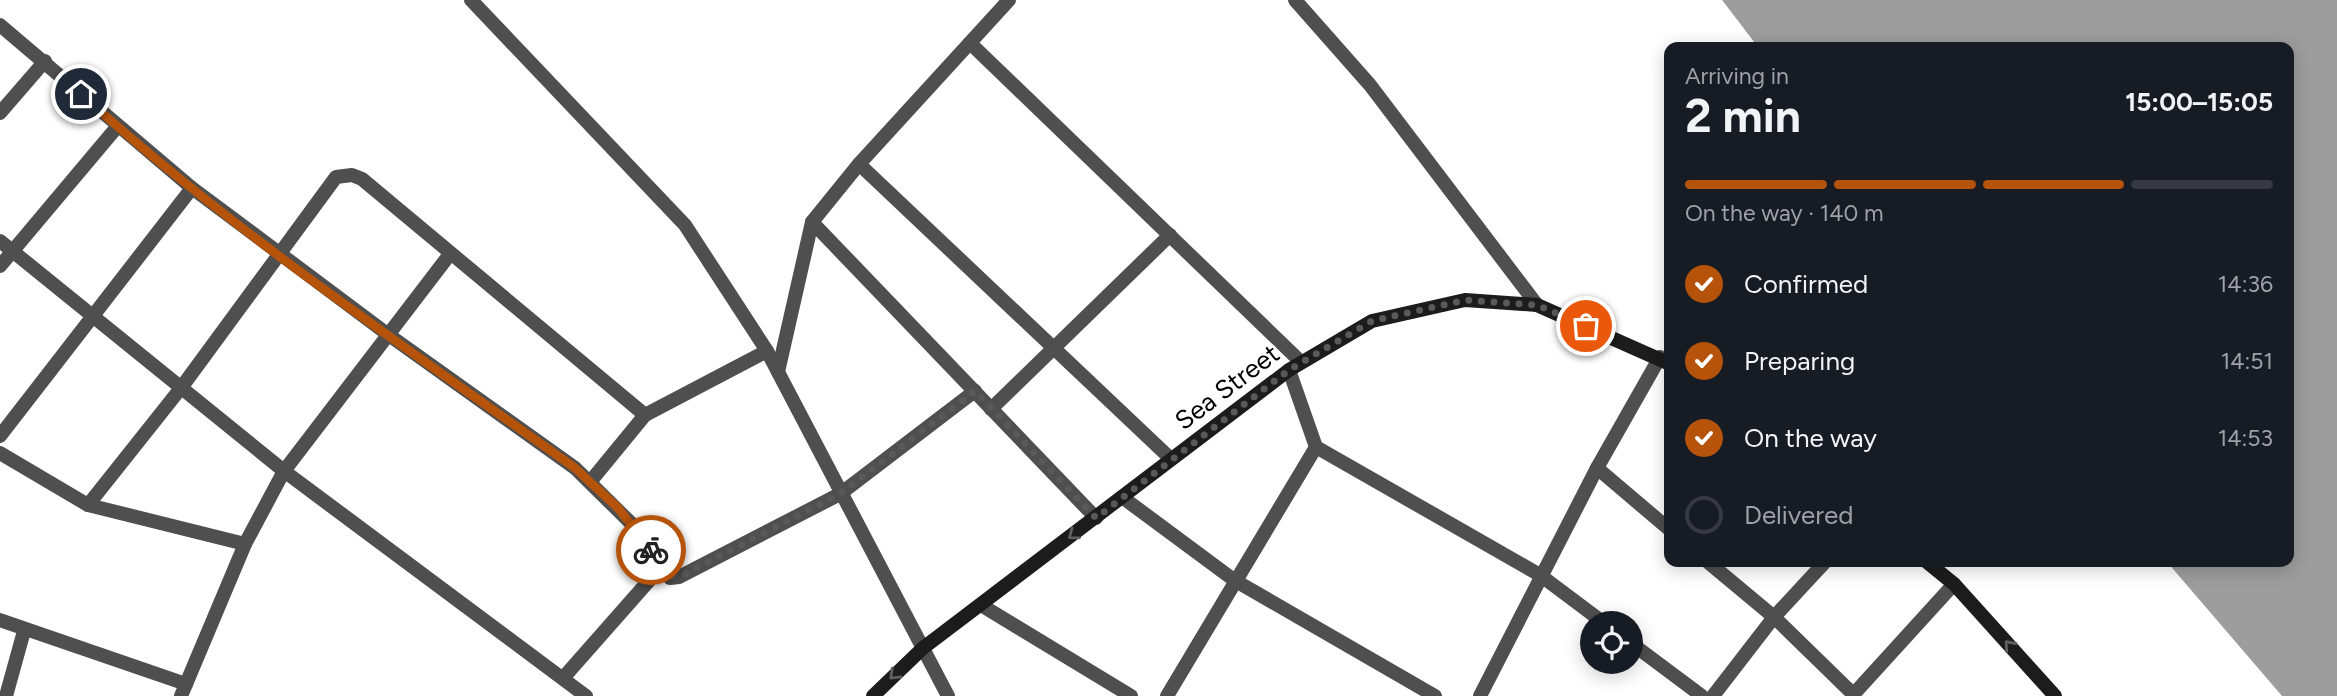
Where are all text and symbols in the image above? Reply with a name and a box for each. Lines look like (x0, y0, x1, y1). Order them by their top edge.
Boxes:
text: Arriving in (1685, 62, 1789, 90)
pin (51, 64, 111, 124)
icon: home (62, 75, 100, 113)
text: 15:00–15:05 (2125, 86, 2273, 118)
text: 2 min (1685, 88, 1801, 144)
text: On the way · 140 m (1685, 199, 1884, 227)
icon: check (1685, 265, 1723, 303)
text: Confirmed (1744, 268, 1868, 300)
text: 14:36 (2218, 270, 2273, 298)
pin (1556, 296, 1616, 356)
icon: bag (1567, 307, 1605, 345)
street label: Sea Street (1168, 337, 1286, 437)
icon: check (1685, 342, 1723, 380)
text: Preparing (1744, 345, 1855, 377)
text: 14:51 (2221, 347, 2273, 375)
icon: check (1685, 419, 1723, 457)
text: On the way (1744, 422, 1877, 454)
text: 14:53 (2218, 424, 2273, 452)
text: Delivered (1744, 499, 1853, 531)
courier (616, 515, 686, 585)
one-way arrow (1068, 527, 1081, 539)
icon: bike (632, 531, 670, 569)
map controls (1580, 611, 1643, 674)
button: locate (1580, 611, 1643, 674)
one-way arrow (2005, 640, 2017, 653)
one-way arrow (890, 667, 903, 680)

